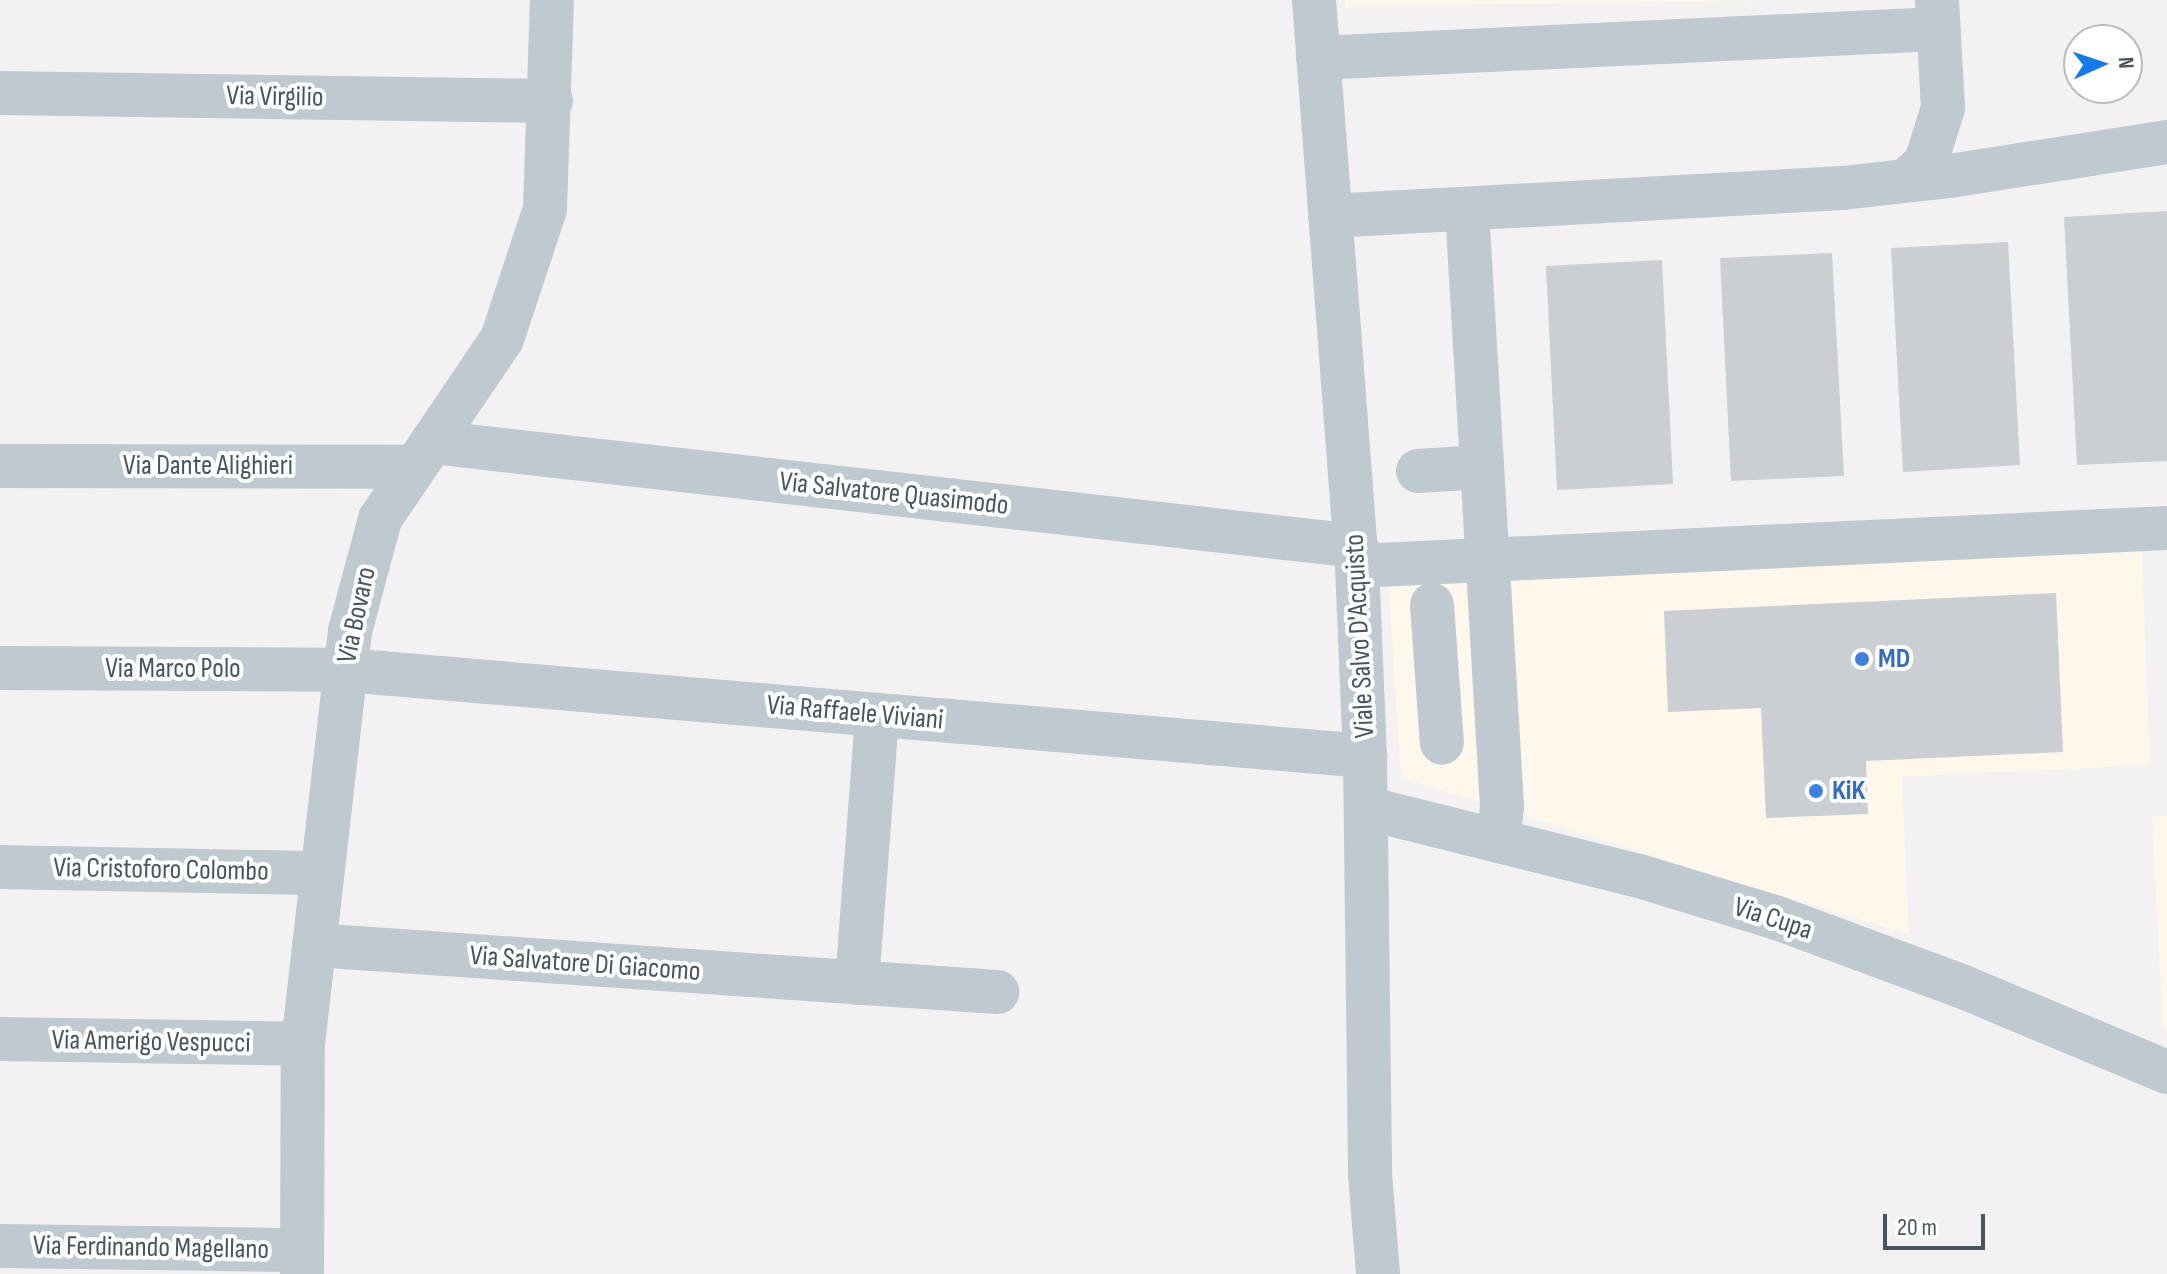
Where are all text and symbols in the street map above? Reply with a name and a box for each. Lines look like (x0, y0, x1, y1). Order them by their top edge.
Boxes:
north arrow (2063, 24, 2143, 104)
text: N (2112, 56, 2139, 69)
street label: Via Virgilio (226, 79, 324, 115)
street label: Via Dante Alighieri (123, 449, 293, 483)
street label: Via Salvatore Quasimodo (778, 465, 1010, 523)
street label: Viale Salvo D'Acquisto (1338, 533, 1382, 739)
street label: Via Bovaro (330, 564, 384, 666)
place label: MD (1878, 642, 1910, 676)
marker: MD (1853, 650, 1871, 668)
street label: Via Marco Polo (105, 652, 241, 686)
street label: Via Raffaele Viviani (765, 689, 945, 737)
place label: KiK (1832, 774, 1865, 808)
marker: KiK (1807, 782, 1825, 800)
street label: Via Cristoforo Colombo (53, 851, 269, 889)
street label: Via Cupa (1730, 891, 1816, 947)
street label: Via Salvatore Di Giacomo (469, 939, 701, 989)
street label: Via Amerigo Vespucci (51, 1023, 251, 1061)
scale bar (1887, 1198, 1989, 1248)
text: 20 m (1897, 1213, 1937, 1242)
street label: Via Ferdinando Magellano (33, 1229, 269, 1267)

